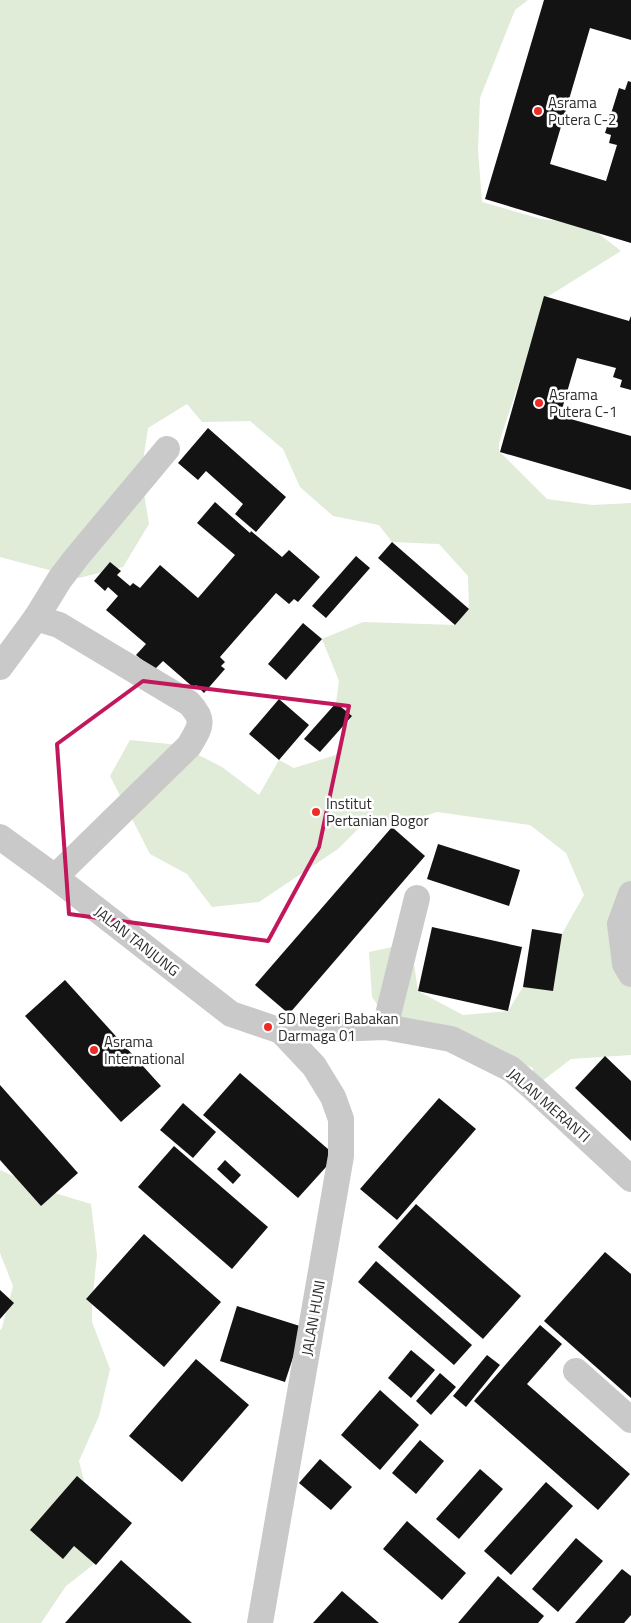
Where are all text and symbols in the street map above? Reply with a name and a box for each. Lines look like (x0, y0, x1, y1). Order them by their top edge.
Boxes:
place label: Asrama Putera C-2 (548, 91, 616, 131)
marker: Asrama Putera C-2 (532, 105, 544, 117)
place label: Asrama Putera C-1 (549, 383, 617, 423)
marker: Asrama Putera C-1 (533, 397, 545, 409)
place label: Institut Pertanian Bogor (326, 792, 429, 832)
marker: Institut Pertanian Bogor (310, 806, 322, 818)
street label: JALAN TANJUNG (90, 900, 184, 982)
place label: SD Negeri Babakan Darmaga 01 (278, 1007, 399, 1047)
marker: SD Negeri Babakan Darmaga 01 (262, 1021, 274, 1033)
place label: Asrama International (104, 1030, 185, 1070)
marker: Asrama International (88, 1044, 100, 1056)
street label: JALAN MERANTI (502, 1062, 596, 1148)
street label: JALAN HUNI (295, 1278, 331, 1358)

